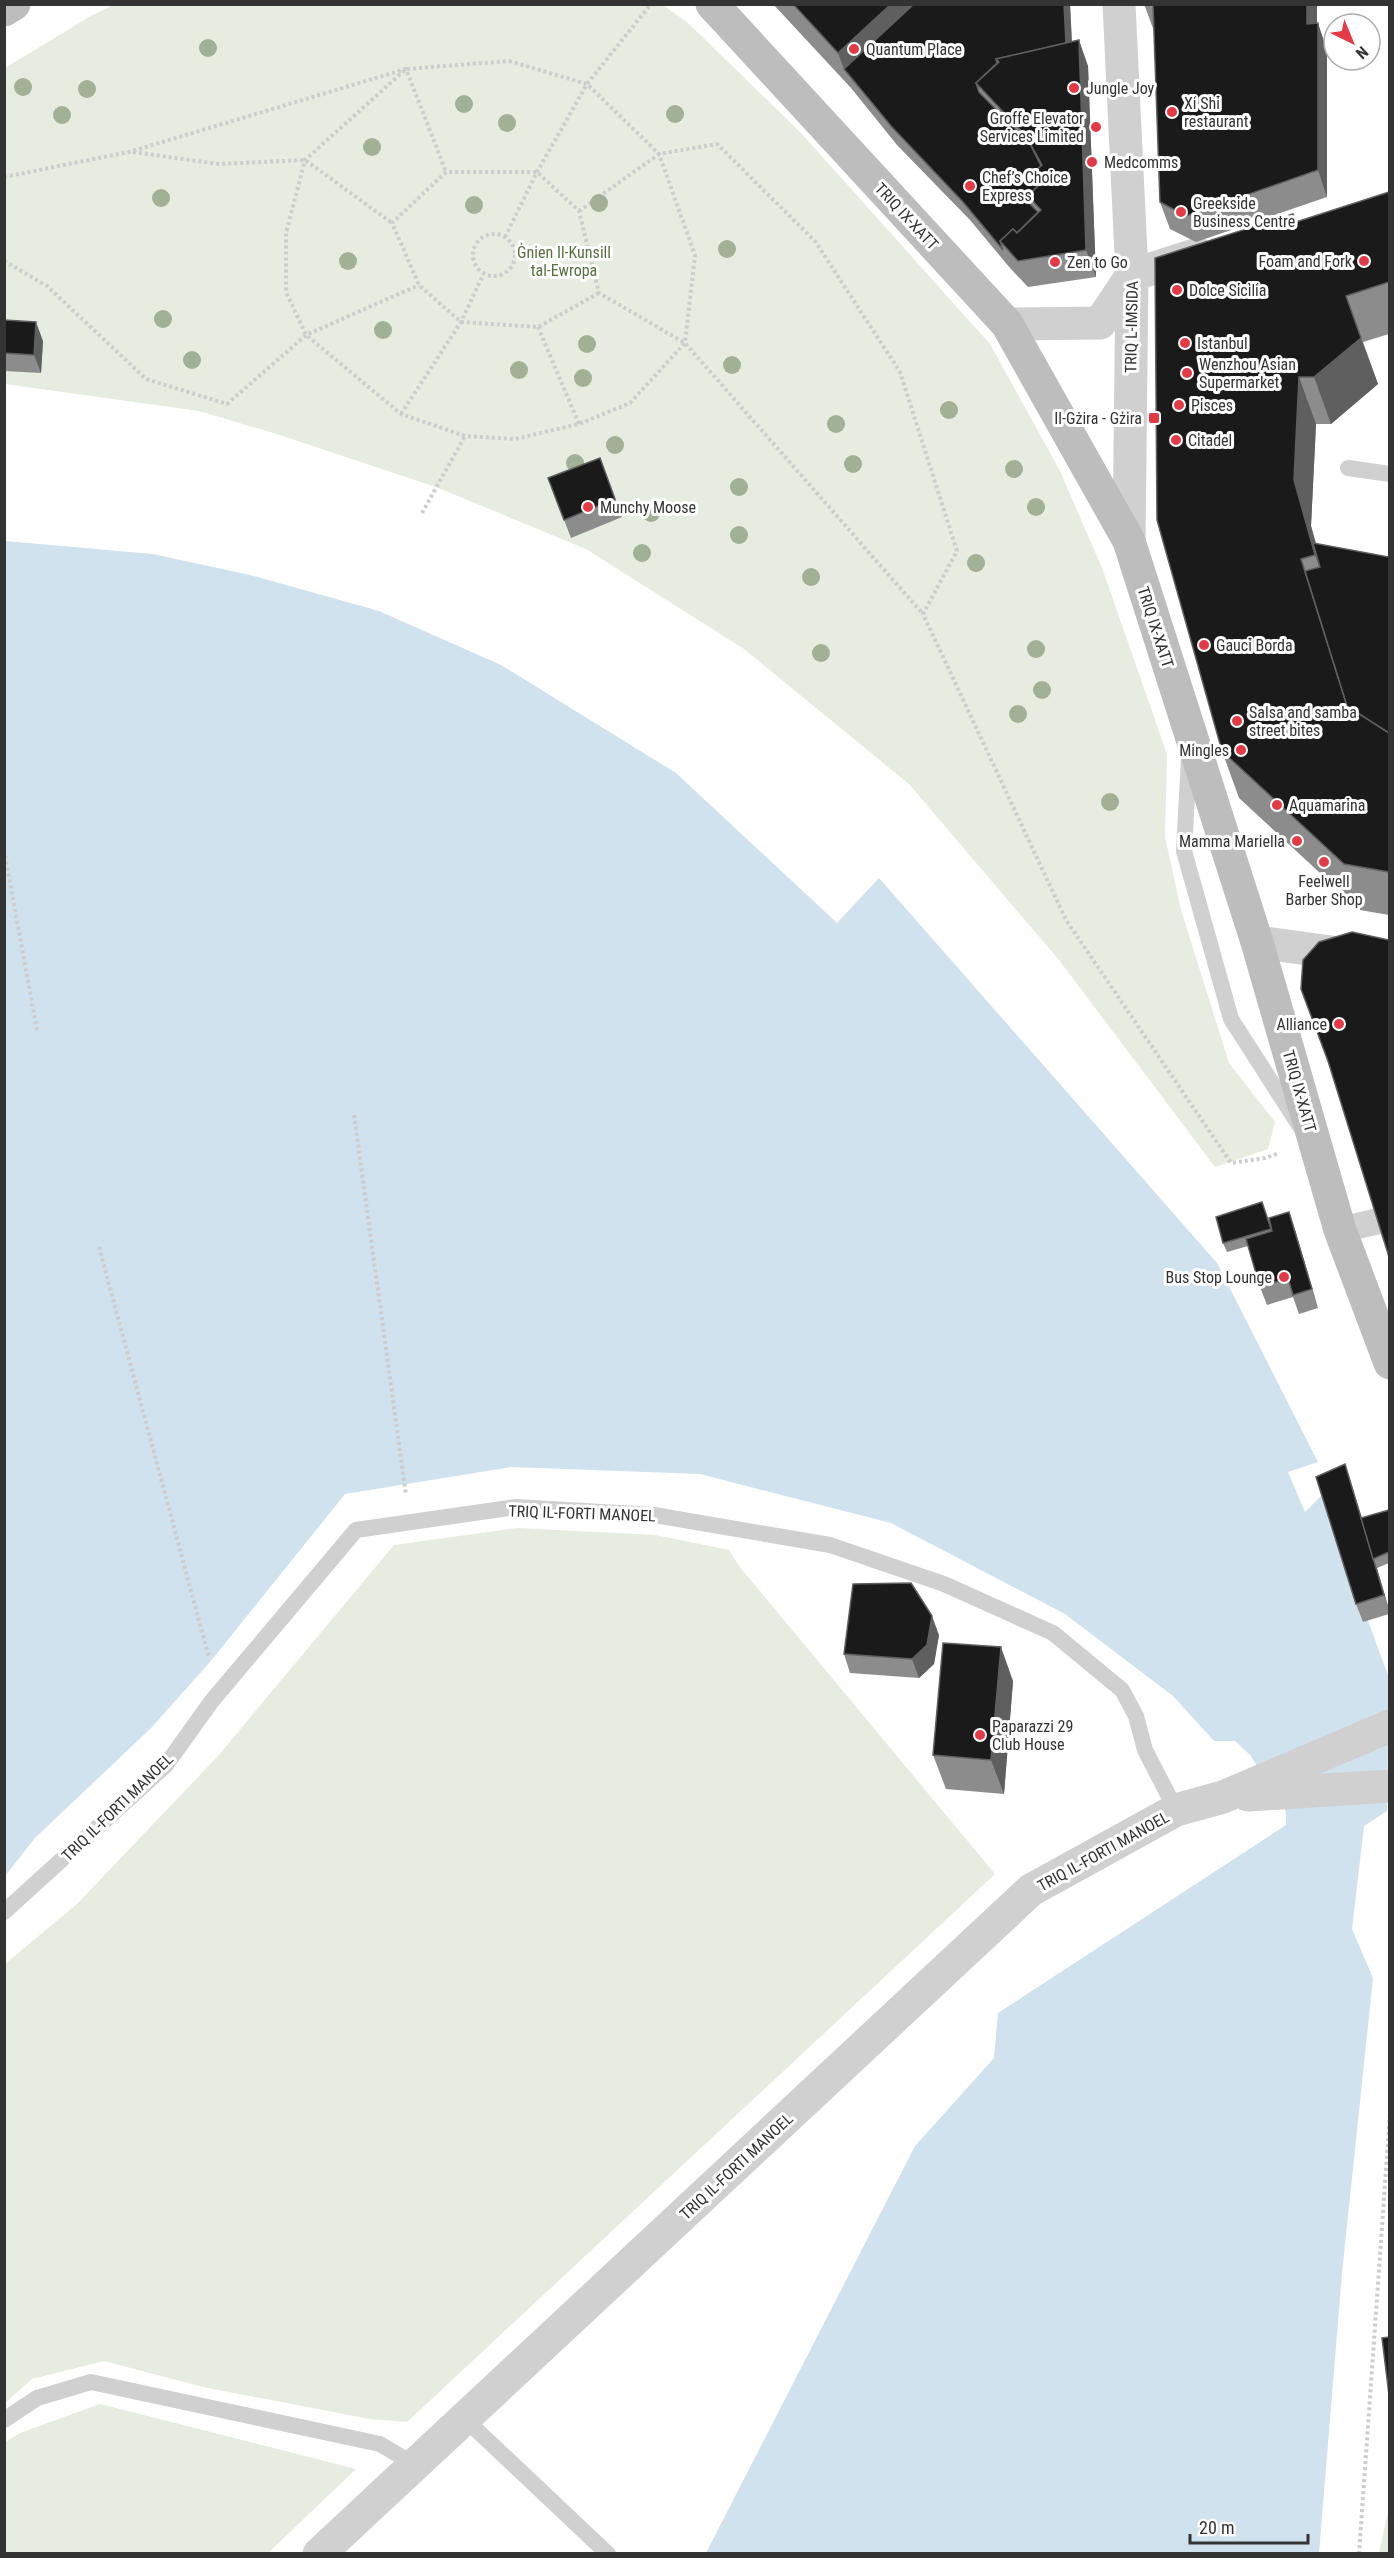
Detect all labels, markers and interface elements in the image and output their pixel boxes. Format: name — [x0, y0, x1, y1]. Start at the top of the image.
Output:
north arrow — [1322, 12, 1382, 72]
place label: Quantum Place — [866, 40, 962, 59]
marker: Quantum Place — [847, 42, 861, 56]
text: N — [1352, 42, 1372, 63]
place label: Jungle Joy — [1086, 79, 1155, 98]
marker: Jungle Joy — [1067, 81, 1081, 95]
place label: Xi Shi restaurant — [1184, 94, 1249, 131]
marker: Xi Shi restaurant — [1165, 105, 1179, 119]
place label: Groffe Elevator Services Limited — [980, 109, 1084, 146]
marker: Groffe Elevator Services Limited — [1089, 120, 1103, 134]
place label: Medcomms — [1104, 153, 1178, 172]
marker: Medcomms — [1085, 155, 1099, 169]
place label: Chef’s Choice Express — [982, 168, 1068, 205]
street label: TRIQ IX-XATT — [871, 179, 942, 254]
marker: Chef’s Choice Express — [963, 179, 977, 193]
place label: Greekside Business Centre — [1193, 194, 1295, 231]
marker: Greekside Business Centre — [1174, 205, 1188, 219]
park label: Ġnien Il-Kunsill tal-Ewropa — [517, 243, 611, 280]
place label: Foam and Fork — [1258, 252, 1353, 271]
place label: Zen to Go — [1067, 253, 1128, 272]
marker: Foam and Fork — [1357, 254, 1371, 268]
marker: Zen to Go — [1048, 255, 1062, 269]
street label: TRIQ L-IMSIDA — [1121, 281, 1142, 373]
place label: Dolce Sicilia — [1189, 281, 1266, 300]
marker: Dolce Sicilia — [1170, 283, 1184, 297]
place label: Istanbul — [1197, 334, 1248, 353]
marker: Istanbul — [1178, 336, 1192, 350]
place label: Wenzhou Asian Supermarket — [1199, 355, 1296, 392]
marker: Wenzhou Asian Supermarket — [1180, 366, 1194, 380]
place label: Pisces — [1191, 396, 1233, 415]
marker: Pisces — [1172, 398, 1186, 412]
place label: Il-Gżira - Gżira — [1054, 409, 1142, 428]
marker: Il-Gżira - Gżira — [1147, 411, 1161, 425]
place label: Citadel — [1188, 431, 1232, 450]
marker: Citadel — [1169, 433, 1183, 447]
place label: Munchy Moose — [600, 498, 696, 517]
marker: Munchy Moose — [581, 500, 595, 514]
street label: TRIQ IX-XATT — [1133, 584, 1178, 670]
place label: Gauci Borda — [1216, 636, 1293, 655]
marker: Gauci Borda — [1197, 638, 1211, 652]
place label: Salsa and samba street bites — [1249, 703, 1357, 740]
marker: Salsa and samba street bites — [1230, 714, 1244, 728]
place label: Mingles — [1179, 741, 1229, 760]
marker: Mingles — [1234, 743, 1248, 757]
place label: Aquamarina — [1289, 796, 1365, 815]
marker: Aquamarina — [1270, 798, 1284, 812]
place label: Mamma Mariella — [1179, 832, 1285, 851]
marker: Mamma Mariella — [1290, 834, 1304, 848]
marker: Feelwell Barber Shop — [1317, 855, 1331, 869]
place label: Feelwell Barber Shop — [1285, 872, 1363, 909]
place label: Alliance — [1276, 1015, 1327, 1034]
marker: Alliance — [1332, 1017, 1346, 1031]
street label: TRIQ IX-XATT — [1279, 1048, 1320, 1134]
place label: Bus Stop Lounge — [1166, 1268, 1272, 1287]
marker: Bus Stop Lounge — [1277, 1270, 1291, 1284]
street label: TRIQ IL-FORTI MANOEL — [508, 1501, 656, 1526]
place label: Paparazzi 29 Club House — [992, 1717, 1073, 1754]
marker: Paparazzi 29 Club House — [973, 1728, 987, 1742]
street label: TRIQ IL-FORTI MANOEL — [58, 1749, 177, 1865]
street label: TRIQ IL-FORTI MANOEL — [1034, 1807, 1173, 1895]
street label: TRIQ IL-FORTI MANOEL — [676, 2109, 797, 2224]
scale bar — [1190, 2507, 1308, 2545]
text: 20 m — [1199, 2517, 1234, 2538]

